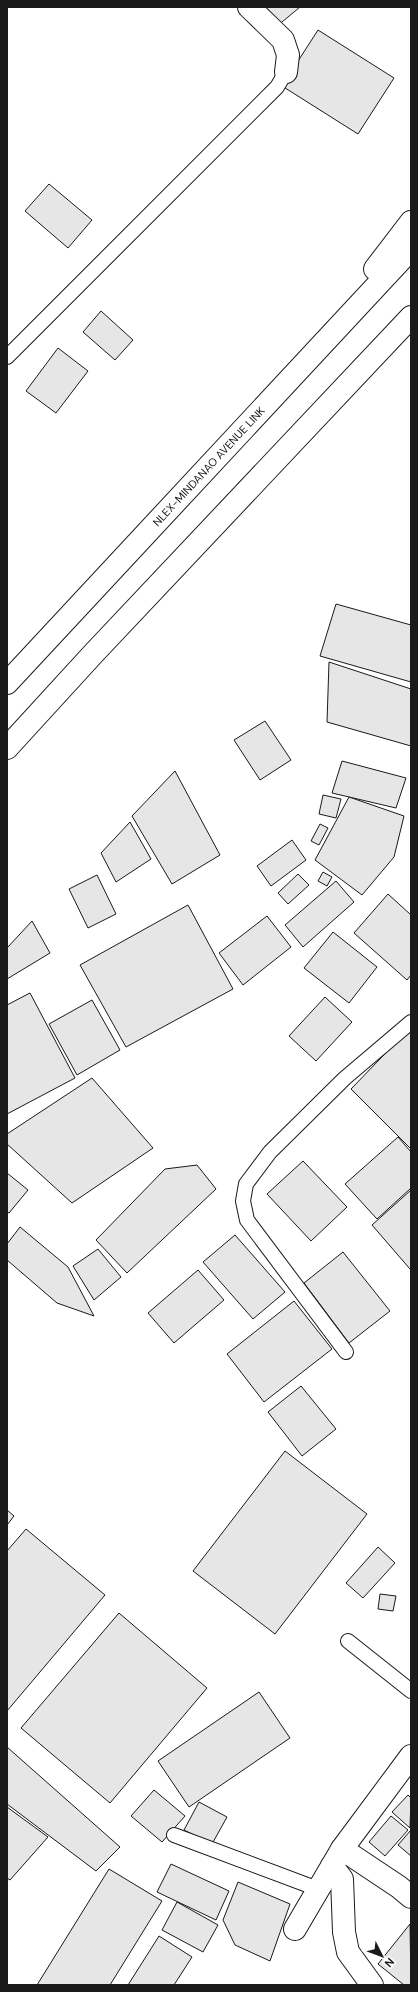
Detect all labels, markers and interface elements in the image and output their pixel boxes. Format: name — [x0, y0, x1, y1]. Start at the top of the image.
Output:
street label: NLEX-MINDANAO AVENUE LINK — [150, 403, 268, 529]
north arrow — [362, 1936, 402, 1976]
text: N — [382, 1955, 397, 1970]

